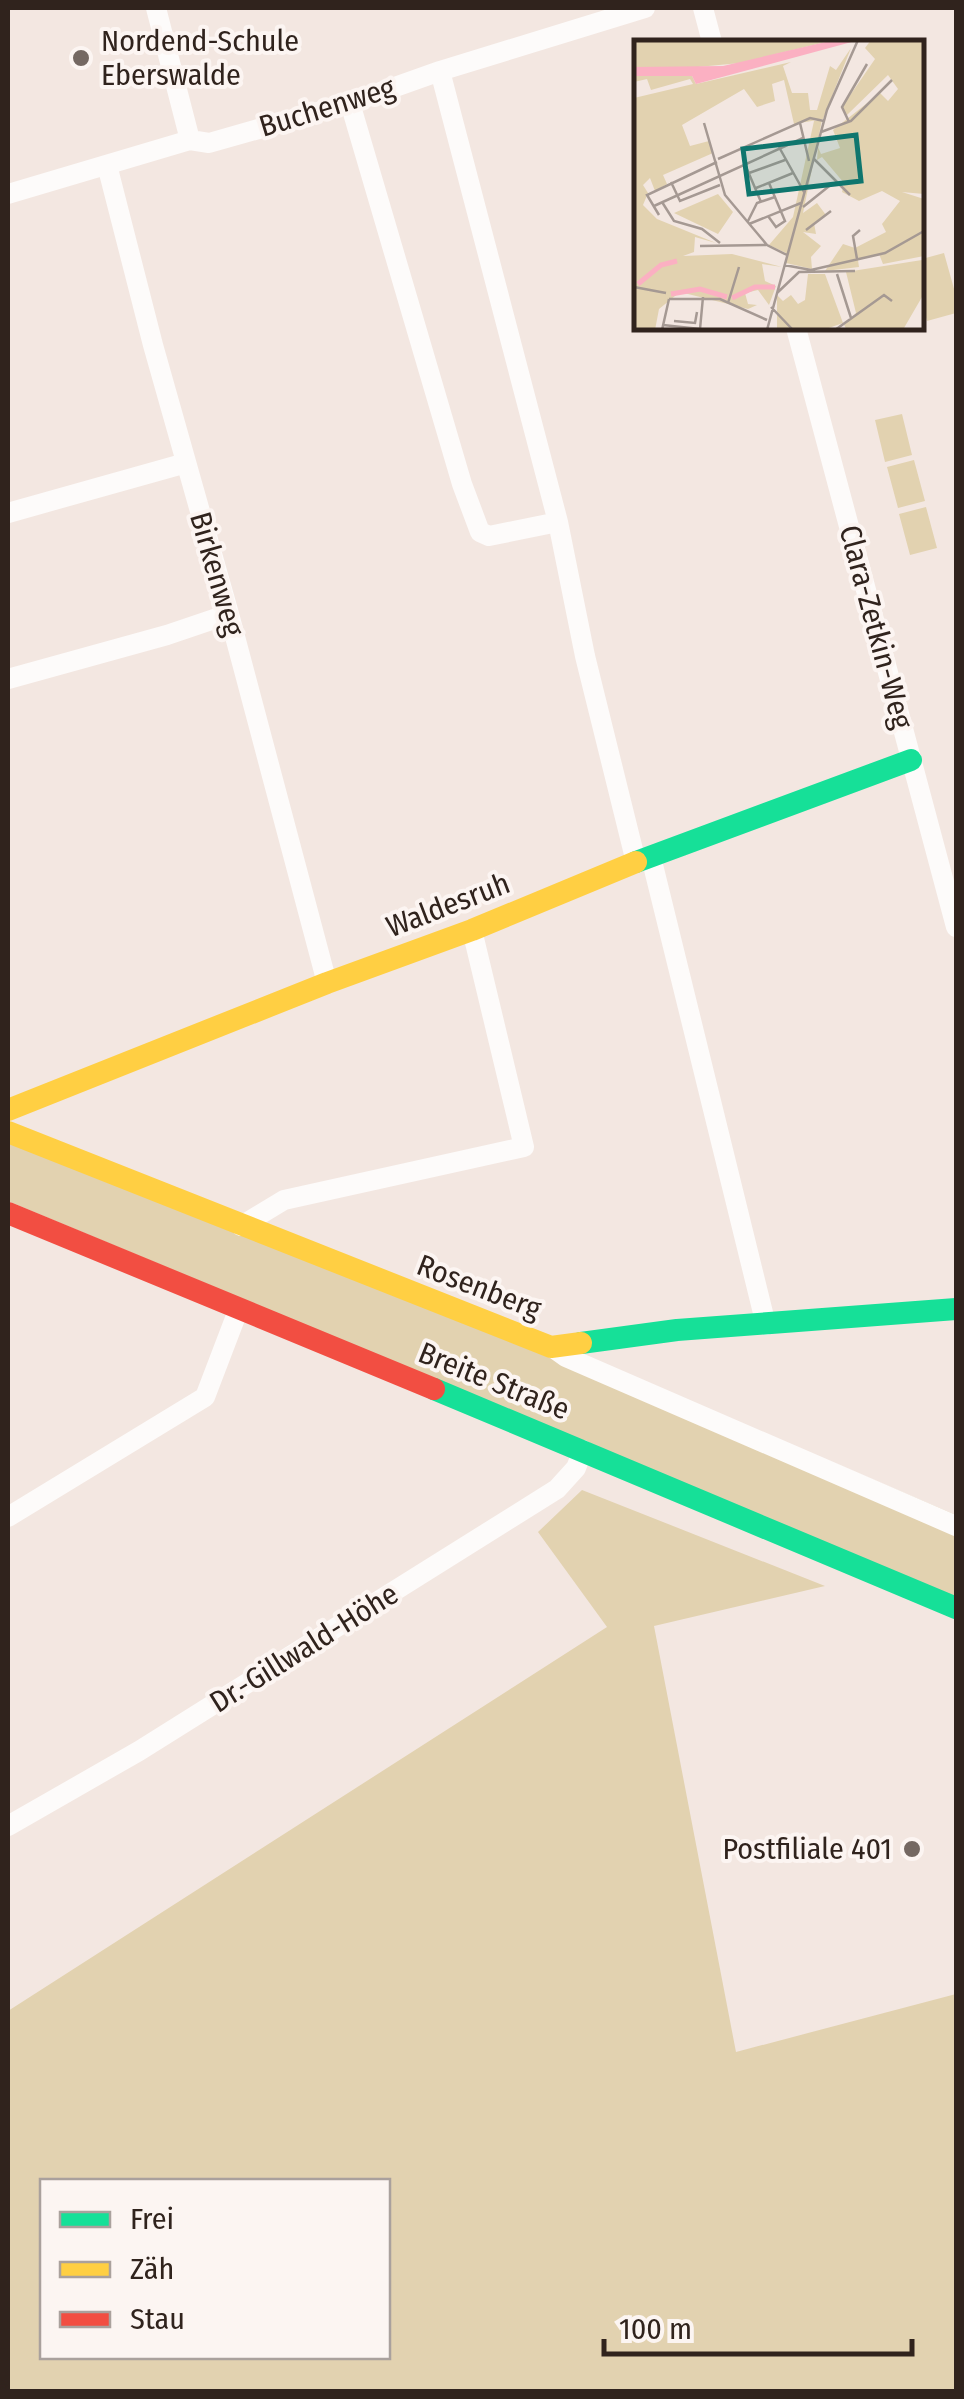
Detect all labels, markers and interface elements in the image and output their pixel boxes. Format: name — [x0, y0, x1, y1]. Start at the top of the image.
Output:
place label: Nordend-Schule Eberswalde — [101, 23, 299, 93]
inset map — [634, 40, 924, 330]
marker: Nordend-Schule Eberswalde — [70, 47, 92, 69]
street label: Buchenweg — [255, 69, 400, 145]
street label: Birkenweg — [182, 508, 252, 641]
street label: Clara-Zetkin-Weg — [832, 521, 921, 734]
street label: Waldesruh — [381, 865, 515, 945]
street label: Rosenberg — [412, 1247, 547, 1327]
street label: Breite Straße — [413, 1334, 575, 1428]
street label: Dr.-Gillwald-Höhe — [203, 1576, 405, 1720]
place label: Postfiliale 401 — [723, 1831, 892, 1867]
marker: Postfiliale 401 — [901, 1838, 923, 1860]
legend — [40, 2179, 390, 2359]
text: Frei — [130, 2201, 174, 2237]
text: Zäh — [130, 2251, 174, 2287]
scale bar — [604, 2294, 912, 2356]
text: Stau — [130, 2301, 185, 2337]
text: 100 m — [619, 2311, 692, 2347]

